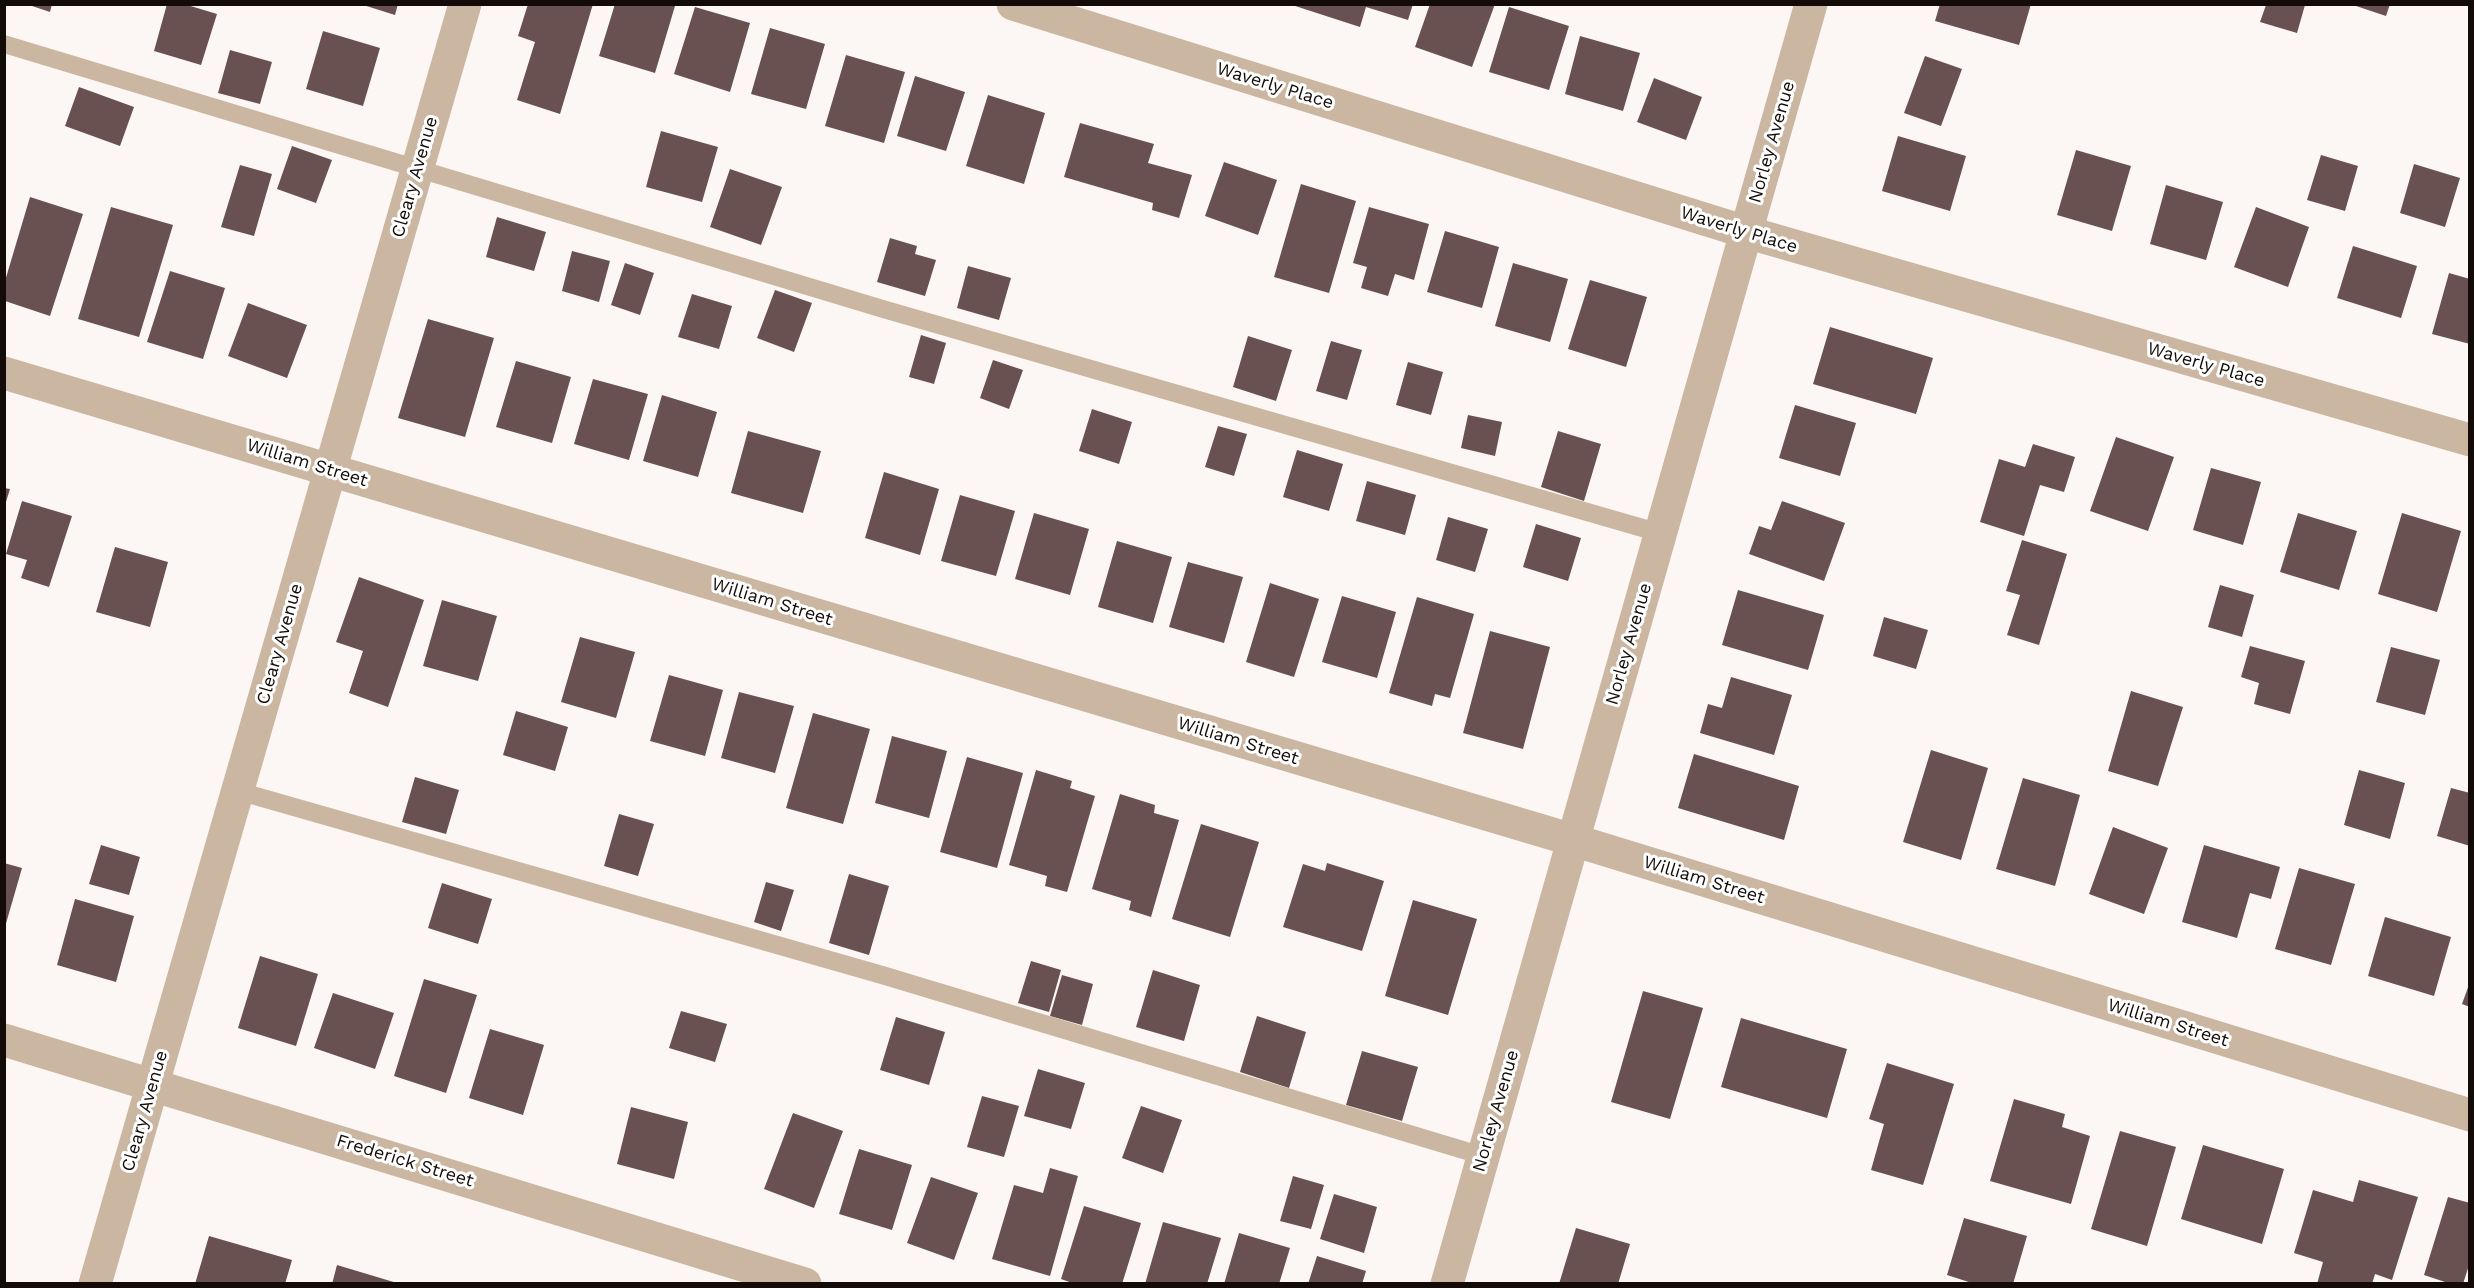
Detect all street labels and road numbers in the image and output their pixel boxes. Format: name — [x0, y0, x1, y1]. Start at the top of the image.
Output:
street label: Waverly Place — [1214, 58, 1336, 114]
street label: Norley Avenue — [1744, 79, 1800, 205]
street label: Cleary Avenue — [387, 114, 443, 240]
street label: Waverly Place — [1678, 202, 1800, 258]
street label: Waverly Place — [2145, 338, 2267, 392]
street label: William Street — [244, 434, 370, 492]
street label: William Street — [709, 573, 835, 631]
street label: Cleary Avenue — [252, 581, 308, 707]
street label: Norley Avenue — [1601, 581, 1657, 707]
street label: William Street — [1175, 712, 1301, 770]
street label: William Street — [1641, 851, 1767, 909]
street label: William Street — [2105, 994, 2231, 1052]
street label: Cleary Avenue — [117, 1048, 173, 1174]
street label: Norley Avenue — [1468, 1048, 1524, 1174]
street label: Frederick Street — [334, 1130, 476, 1192]

